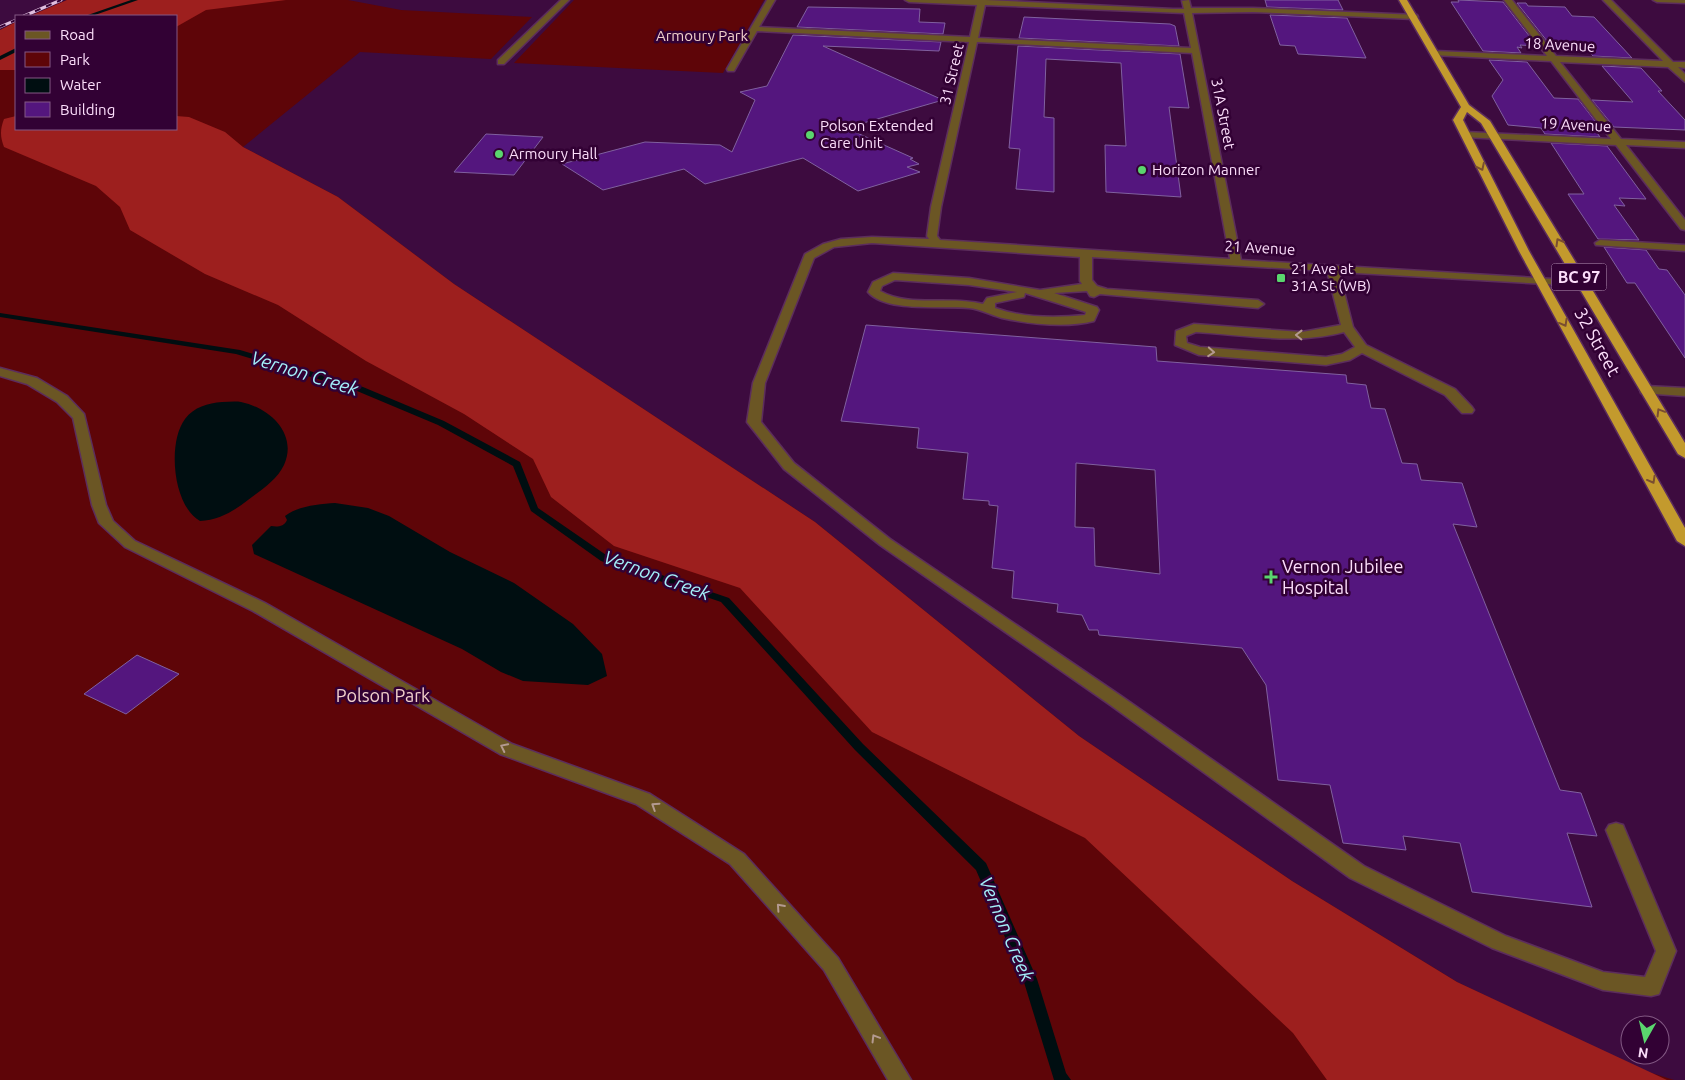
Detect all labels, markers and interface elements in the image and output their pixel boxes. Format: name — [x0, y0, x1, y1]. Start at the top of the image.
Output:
legend — [15, 15, 178, 130]
text: Road — [60, 26, 95, 43]
park label: Armoury Park — [656, 27, 749, 44]
street label: 18 Avenue — [1524, 34, 1596, 55]
street label: 31 Street — [936, 42, 967, 106]
text: Park — [60, 51, 90, 68]
text: Water — [60, 76, 101, 93]
street label: 31A Street — [1208, 77, 1239, 151]
text: Building — [60, 101, 115, 118]
street label: 19 Avenue — [1540, 114, 1612, 135]
place label: Polson Extended Care Unit — [820, 117, 933, 151]
marker: Polson Extended Care Unit — [804, 129, 816, 141]
place label: Armoury Hall — [509, 145, 597, 162]
marker: Armoury Hall — [493, 148, 505, 160]
place label: Horizon Manner — [1152, 161, 1260, 178]
one-way arrow — [1475, 161, 1485, 170]
marker: Horizon Manner — [1136, 164, 1148, 176]
street label: 21 Avenue — [1224, 237, 1296, 258]
one-way arrow — [1556, 239, 1566, 248]
place label: 21 Ave at 31A St (WB) — [1291, 260, 1371, 294]
road number: BC 97 — [1552, 264, 1606, 290]
marker: 21 Ave at 31A St (WB) — [1275, 272, 1287, 284]
street label: 32 Street — [1571, 304, 1625, 379]
one-way arrow — [1558, 318, 1568, 327]
one-way arrow — [1295, 330, 1303, 341]
water label: Vernon Creek — [248, 346, 362, 400]
one-way arrow — [1207, 347, 1215, 358]
one-way arrow — [1656, 409, 1666, 418]
one-way arrow — [1645, 475, 1655, 484]
water label: Vernon Creek — [601, 546, 714, 605]
place label: Vernon Jubilee Hospital — [1282, 556, 1403, 597]
marker: Vernon Jubilee Hospital — [1264, 570, 1278, 584]
park label: Polson Park — [336, 685, 430, 705]
one-way arrow — [500, 743, 509, 753]
one-way arrow — [651, 803, 660, 812]
water label: Vernon Creek — [975, 873, 1039, 985]
one-way arrow — [777, 903, 786, 912]
north arrow — [1620, 1015, 1670, 1065]
one-way arrow — [872, 1034, 882, 1043]
text: N — [1637, 1044, 1649, 1062]

